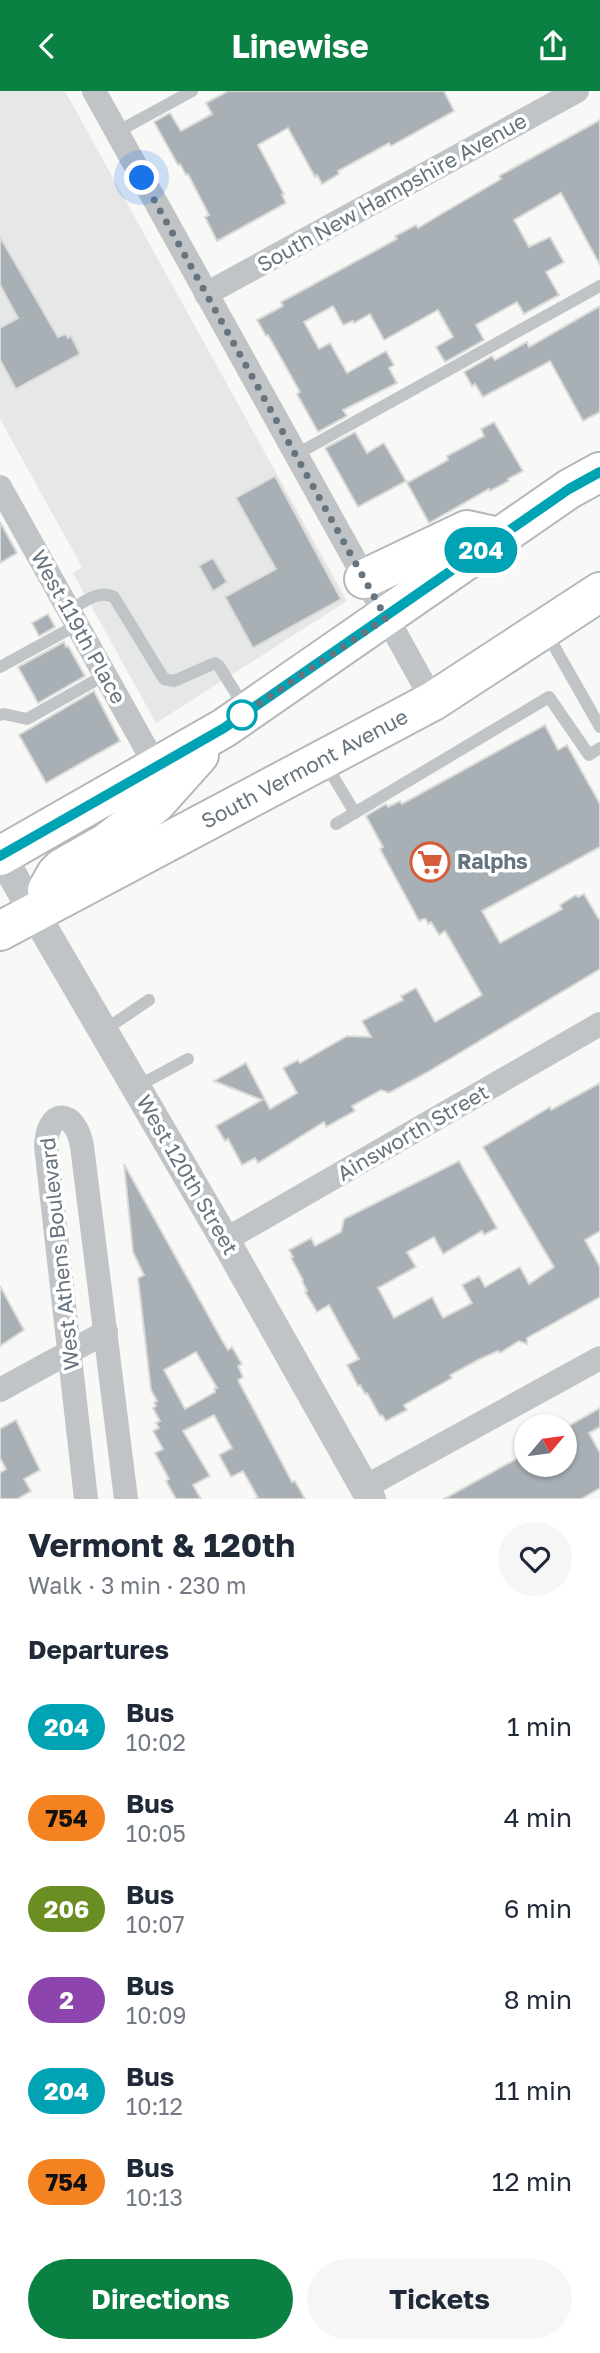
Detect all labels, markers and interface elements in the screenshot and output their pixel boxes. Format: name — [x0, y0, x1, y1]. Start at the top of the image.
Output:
icon: back — [28, 27, 66, 65]
text: Linewise — [231, 27, 369, 65]
icon: share — [534, 27, 572, 65]
street label: South New Hampshire Avenue — [252, 107, 531, 277]
your location — [124, 160, 159, 195]
line badge: 204 — [441, 527, 521, 573]
text: 204 — [458, 535, 504, 564]
street label: West 119th Place — [26, 545, 132, 708]
unlabelled marker — [227, 700, 257, 730]
street label: South Vermont Avenue — [196, 703, 412, 834]
supermarket icon: Ralphs — [409, 841, 451, 883]
place label: Ralphs — [457, 848, 528, 874]
street label: Ainsworth Street — [332, 1078, 493, 1186]
street label: West 120th Street — [132, 1090, 244, 1259]
street label: West Athens Boulevard — [34, 1136, 84, 1372]
north arrow — [514, 1414, 578, 1477]
map controls — [514, 1414, 577, 1477]
button: heart — [498, 1522, 572, 1596]
text: Vermont & 120th — [28, 1525, 295, 1564]
text: Walk · 3 min · 230 m — [28, 1571, 246, 1599]
text: Departures — [28, 1634, 169, 1665]
text: Bus — [126, 1697, 174, 1728]
text: 1 min — [507, 1711, 572, 1742]
text: 204 — [44, 1712, 89, 1741]
text: 10:02 — [126, 1728, 186, 1756]
text: Bus — [126, 1788, 174, 1819]
text: 4 min — [504, 1802, 572, 1833]
text: 754 — [45, 1803, 88, 1832]
text: 10:05 — [126, 1819, 186, 1847]
text: Bus — [126, 1879, 174, 1910]
text: 6 min — [504, 1893, 572, 1924]
text: 206 — [44, 1894, 89, 1923]
text: 10:07 — [126, 1910, 185, 1938]
text: Bus — [126, 1970, 174, 2001]
text: 8 min — [504, 1984, 572, 2015]
text: 2 — [59, 1985, 74, 2014]
text: 10:09 — [126, 2001, 187, 2029]
text: Bus — [126, 2061, 174, 2092]
text: 11 min — [494, 2075, 572, 2106]
text: 204 — [44, 2076, 89, 2105]
text: 10:12 — [126, 2092, 183, 2120]
text: Bus — [126, 2152, 174, 2183]
text: 12 min — [492, 2166, 572, 2197]
text: 754 — [45, 2167, 88, 2196]
text: 10:13 — [126, 2183, 183, 2211]
button: Directions — [28, 2259, 293, 2339]
button: Tickets — [307, 2259, 572, 2339]

